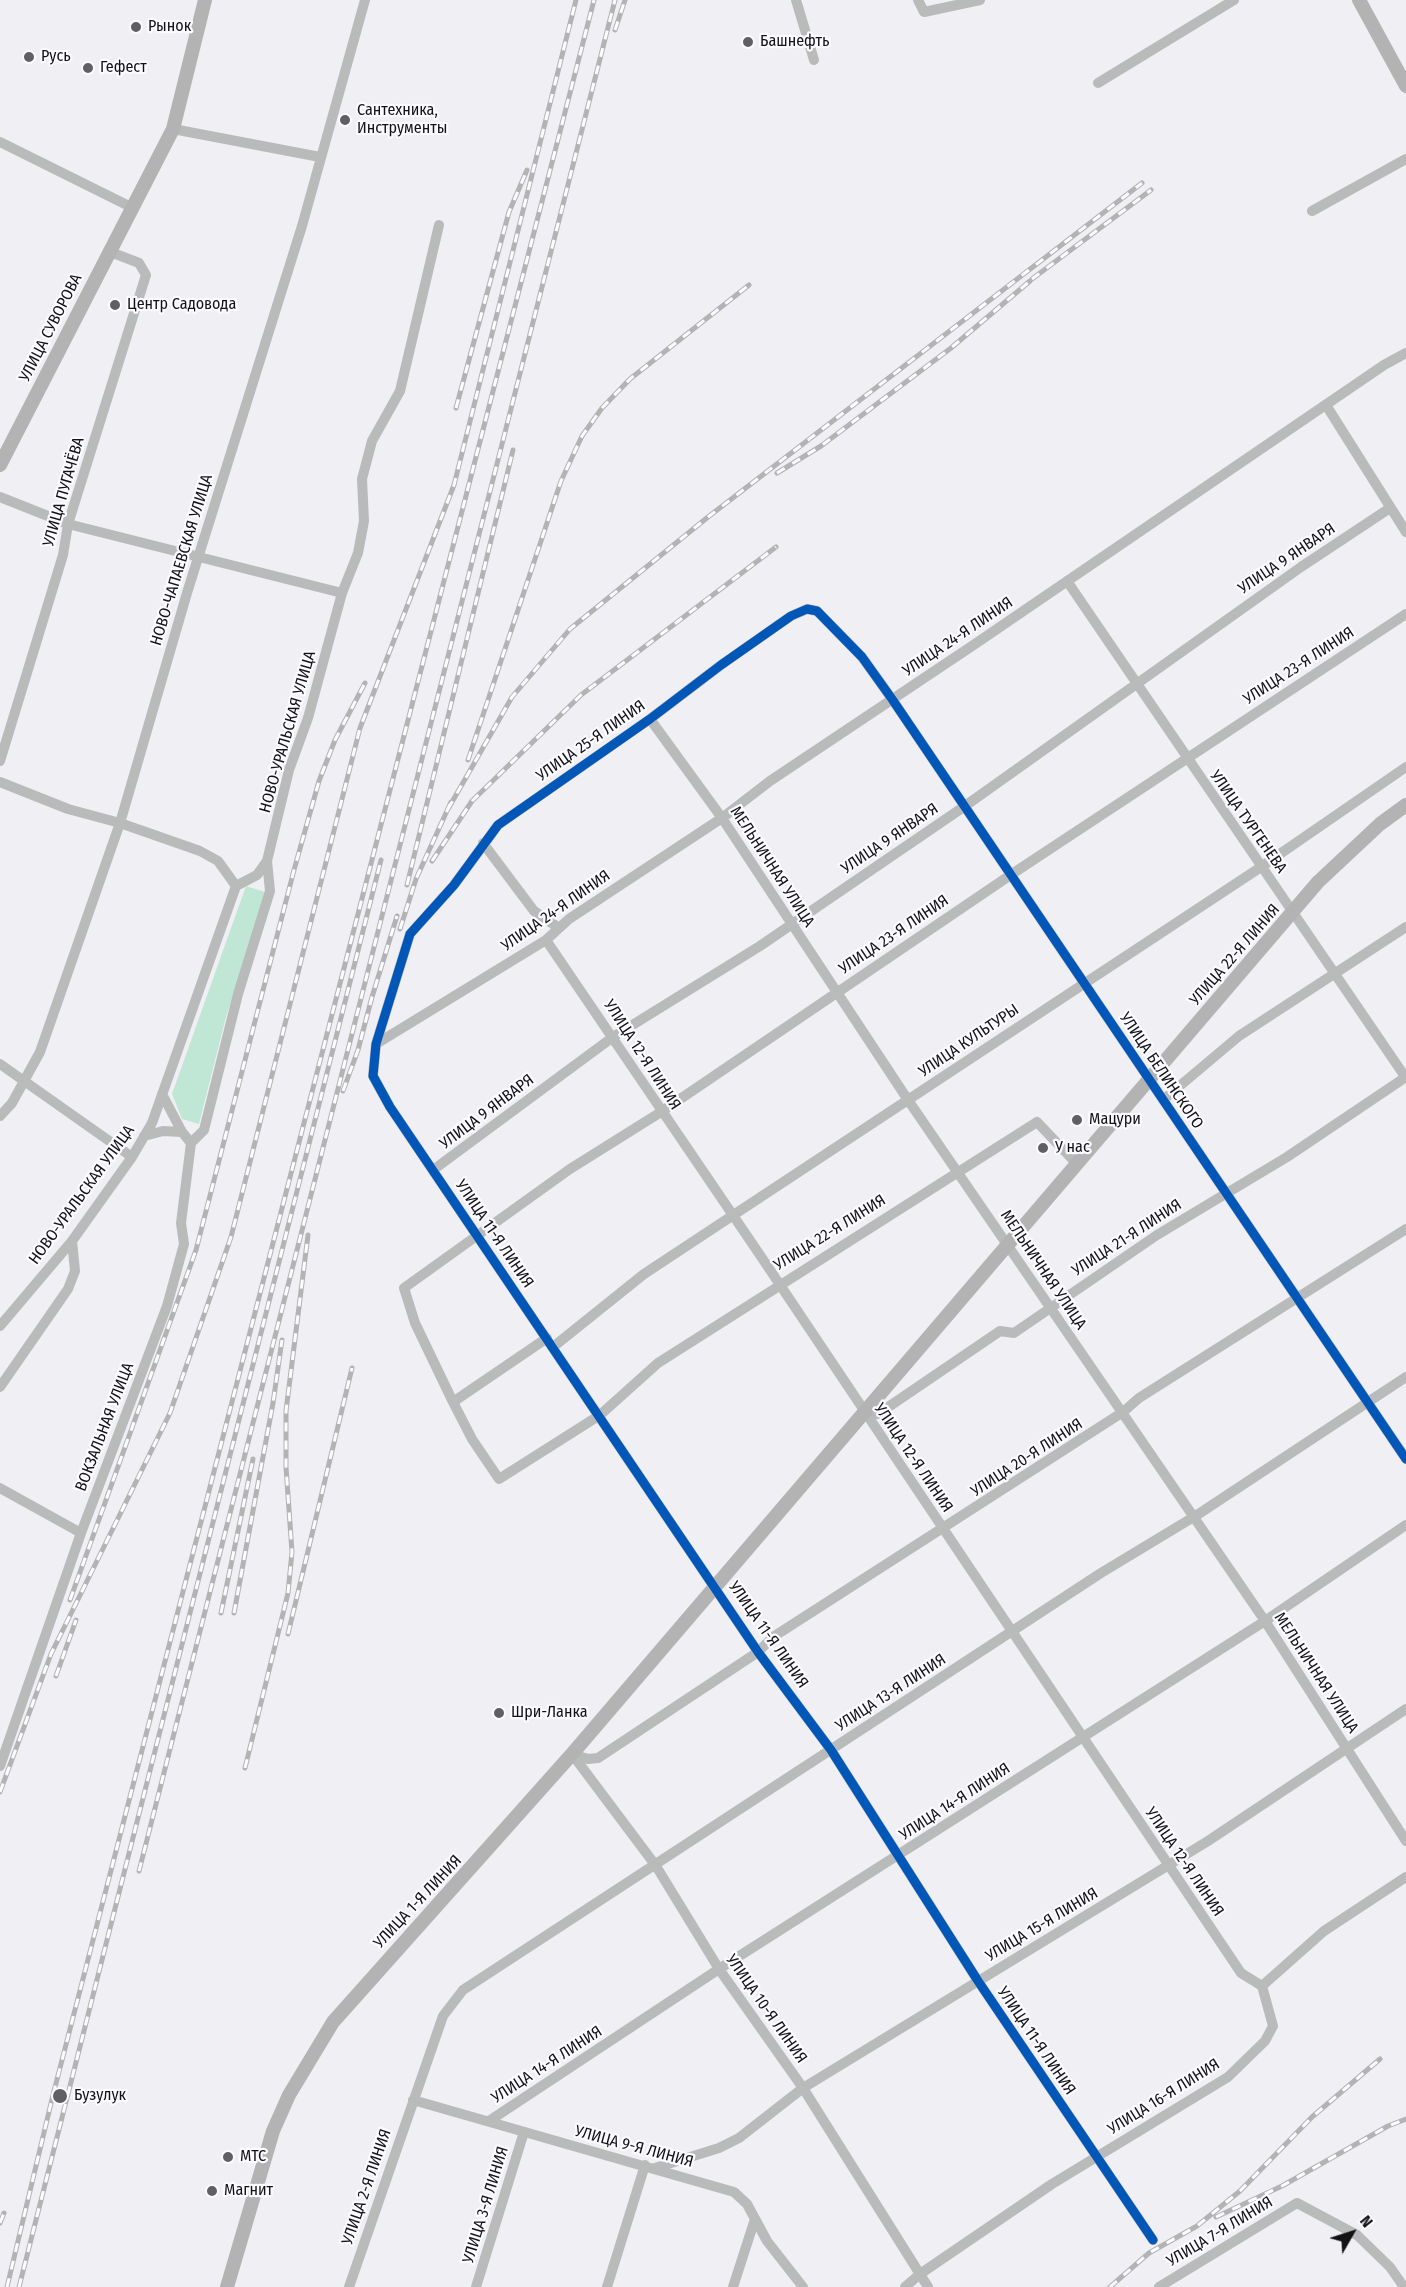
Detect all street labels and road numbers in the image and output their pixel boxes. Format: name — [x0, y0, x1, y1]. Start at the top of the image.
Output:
street label: УЛИЦА СУВОРОВА — [16, 271, 86, 385]
street label: УЛИЦА ПУГАЧЁВА — [39, 435, 89, 549]
street label: НОВО-ЧАПАЕВСКАЯ УЛИЦА — [147, 472, 217, 648]
street label: УЛИЦА 9 ЯНВАРЯ — [1235, 520, 1339, 598]
street label: УЛИЦА 24-Я ЛИНИЯ — [899, 593, 1017, 681]
street label: УЛИЦА 23-Я ЛИНИЯ — [1240, 623, 1358, 709]
street label: НОВО-УРАЛЬСКАЯ УЛИЦА — [256, 649, 320, 815]
street label: УЛИЦА 25-Я ЛИНИЯ — [533, 696, 649, 786]
street label: УЛИЦА ТУРГЕНЕВА — [1205, 767, 1291, 877]
street label: УЛИЦА 9 ЯНВАРЯ — [838, 800, 942, 878]
street label: МЕЛЬНИЧНАЯ УЛИЦА — [726, 803, 818, 931]
street label: УЛИЦА 24-Я ЛИНИЯ — [498, 866, 614, 956]
street label: УЛИЦА 23-Я ЛИНИЯ — [836, 891, 952, 979]
street label: УЛИЦА 22-Я ЛИНИЯ — [1186, 900, 1284, 1010]
street label: УЛИЦА 12-Я ЛИНИЯ — [599, 996, 685, 1114]
street label: УЛИЦА КУЛЬТУРЫ — [915, 1000, 1023, 1082]
street label: УЛИЦА БЕЛИНСКОГО — [1115, 1009, 1207, 1133]
street label: УЛИЦА 9 ЯНВАРЯ — [436, 1070, 538, 1154]
street label: НОВО-УРАЛЬСКАЯ УЛИЦА — [25, 1122, 139, 1268]
street label: УЛИЦА 11-Я ЛИНИЯ — [451, 1176, 537, 1292]
street label: УЛИЦА 22-Я ЛИНИЯ — [771, 1191, 889, 1275]
street label: УЛИЦА 21-Я ЛИНИЯ — [1069, 1195, 1185, 1281]
street label: МЕЛЬНИЧНАЯ УЛИЦА — [996, 1207, 1090, 1333]
street label: ВОКЗАЛЬНАЯ УЛИЦА — [72, 1360, 138, 1494]
street label: УЛИЦА 12-Я ЛИНИЯ — [869, 1400, 957, 1516]
street label: УЛИЦА 20-Я ЛИНИЯ — [968, 1415, 1086, 1501]
street label: УЛИЦА 11-Я ЛИНИЯ — [724, 1578, 812, 1692]
street label: МЕЛЬНИЧНАЯ УЛИЦА — [1270, 1609, 1362, 1737]
street label: УЛИЦА 13-Я ЛИНИЯ — [832, 1650, 950, 1736]
street label: УЛИЦА 14-Я ЛИНИЯ — [896, 1759, 1014, 1845]
street label: УЛИЦА 12-Я ЛИНИЯ — [1140, 1804, 1228, 1920]
street label: УЛИЦА 1-Я ЛИНИЯ — [370, 1852, 466, 1952]
street label: УЛИЦА 15-Я ЛИНИЯ — [982, 1884, 1102, 1966]
street label: УЛИЦА 10-Я ЛИНИЯ — [721, 1951, 811, 2067]
street label: УЛИЦА 11-Я ЛИНИЯ — [993, 1983, 1079, 2099]
street label: УЛИЦА 14-Я ЛИНИЯ — [488, 2022, 606, 2108]
street label: УЛИЦА 16-Я ЛИНИЯ — [1105, 2055, 1223, 2139]
street label: УЛИЦА 9-Я ЛИНИЯ — [573, 2122, 695, 2172]
street label: УЛИЦА 2-Я ЛИНИЯ — [338, 2127, 396, 2247]
street label: УЛИЦА 3-Я ЛИНИЯ — [459, 2144, 513, 2266]
street label: УЛИЦА 7-Я ЛИНИЯ — [1163, 2193, 1277, 2271]

